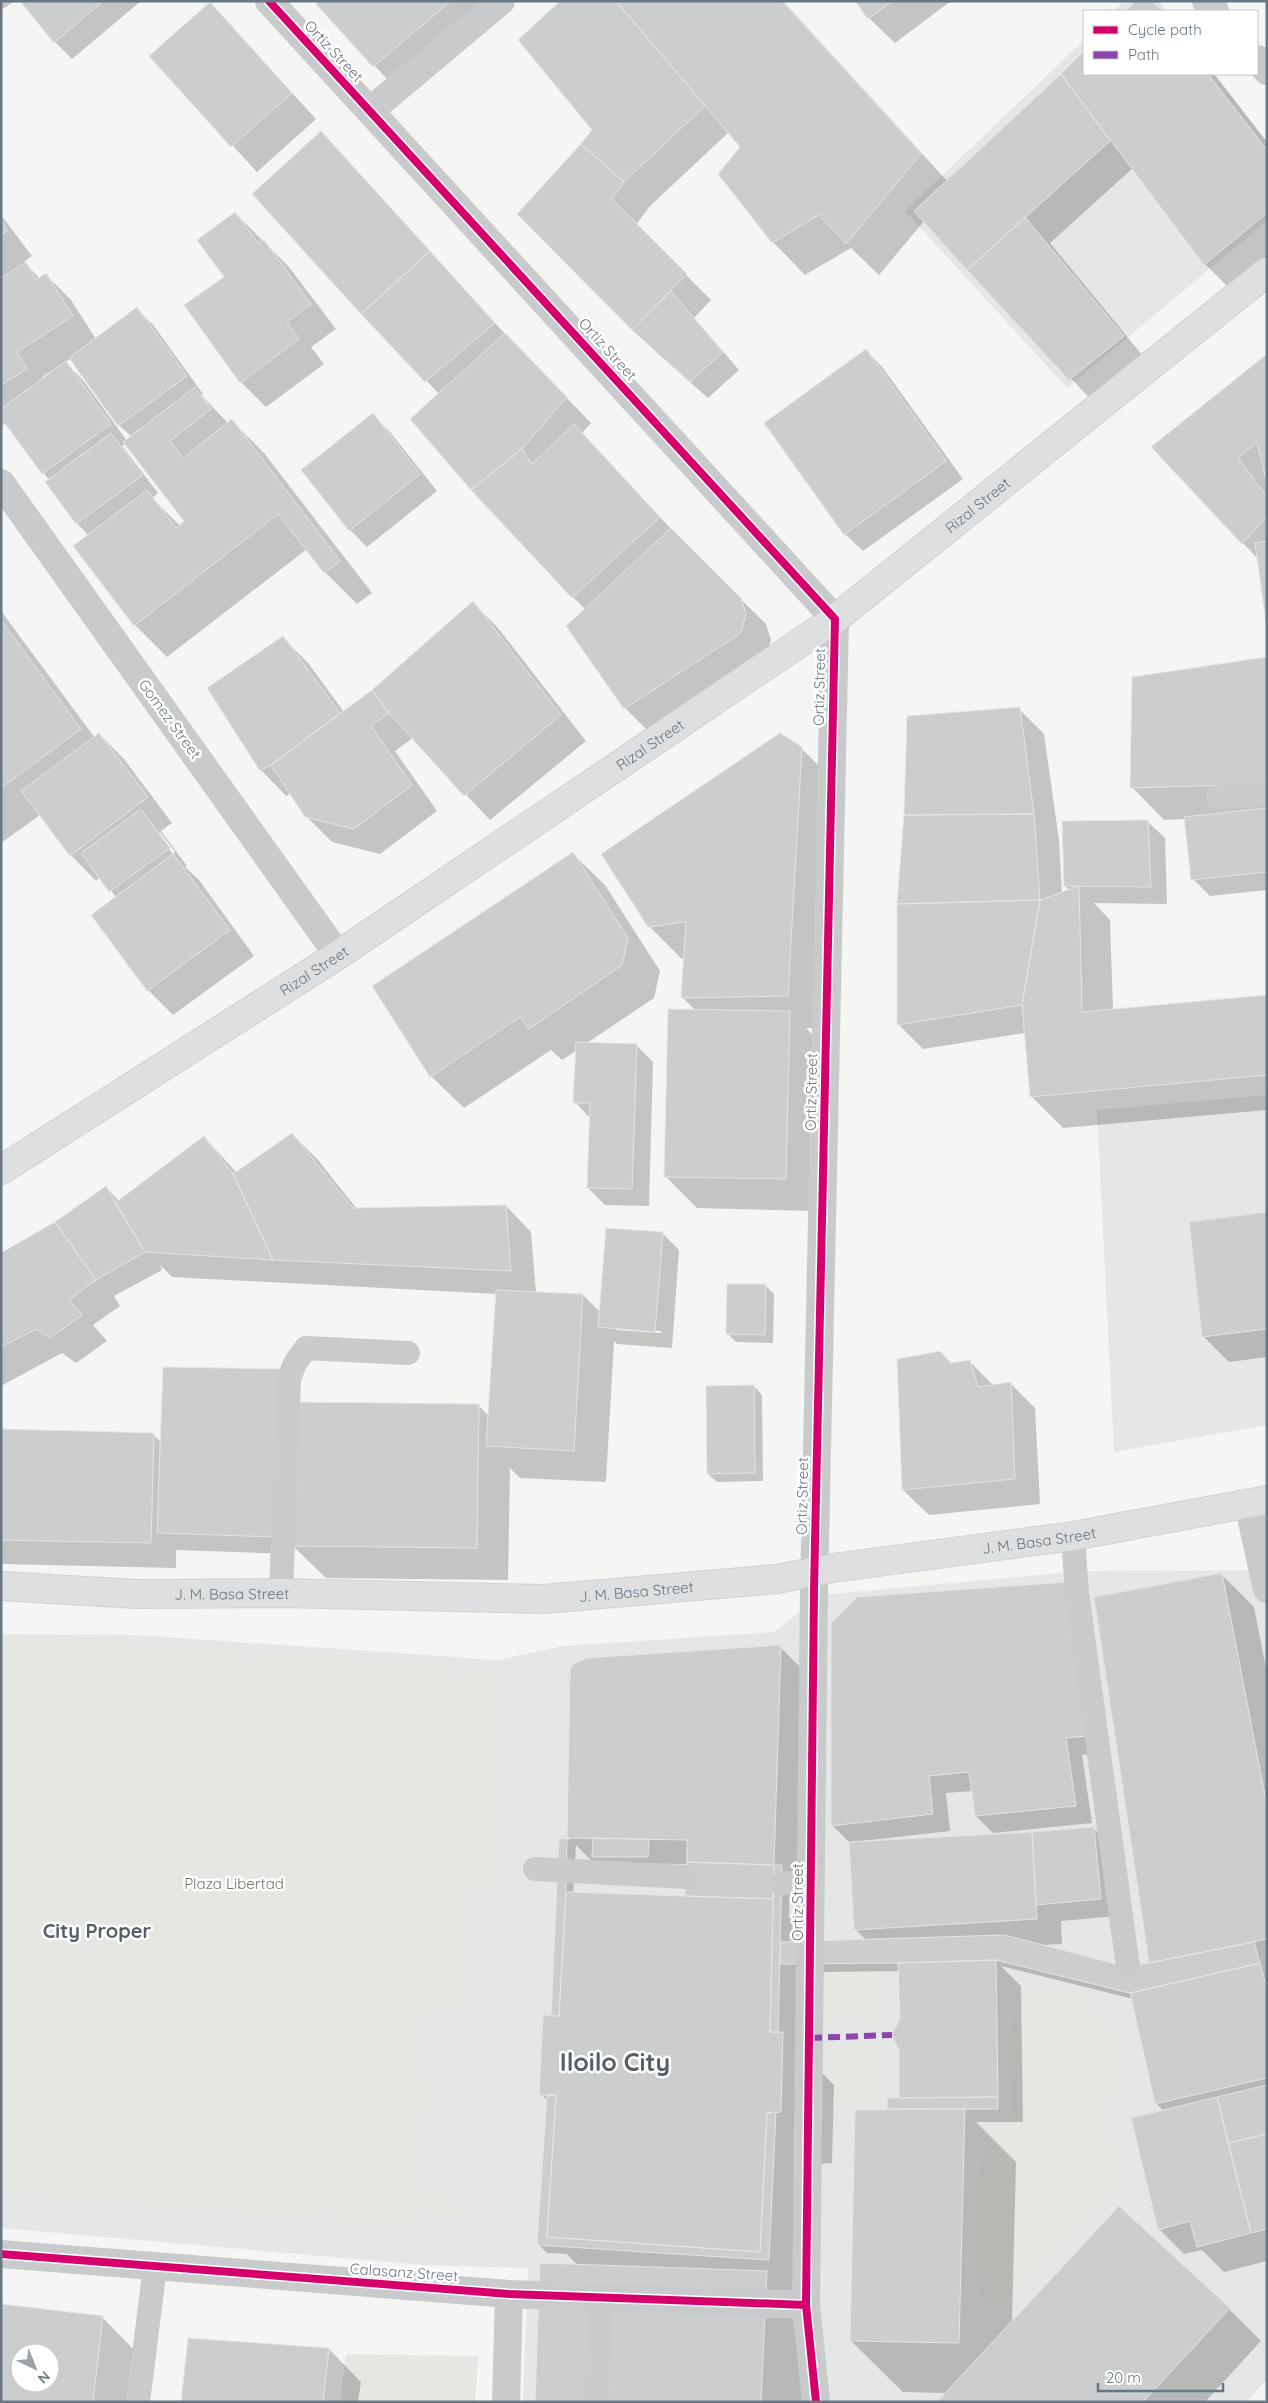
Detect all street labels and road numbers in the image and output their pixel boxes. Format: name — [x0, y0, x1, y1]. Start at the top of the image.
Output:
street label: Ortiz Street — [301, 16, 367, 86]
street label: Ortiz Street — [575, 314, 641, 384]
street label: Rizal Street — [941, 473, 1014, 537]
street label: Ortiz Street — [809, 648, 829, 726]
street label: Gomez Street — [135, 675, 205, 763]
street label: Rizal Street — [612, 715, 687, 774]
street label: Rizal Street — [276, 941, 352, 999]
street label: Ortiz Street — [801, 1053, 821, 1131]
street label: Ortiz Street — [792, 1457, 812, 1535]
street label: J. M. Basa Street — [981, 1522, 1097, 1558]
street label: J. M. Basa Street — [578, 1577, 694, 1605]
street label: J. M. Basa Street — [174, 1583, 289, 1603]
street label: Ortiz Street — [788, 1863, 807, 1941]
street label: Calasanz Street — [349, 2259, 459, 2285]

